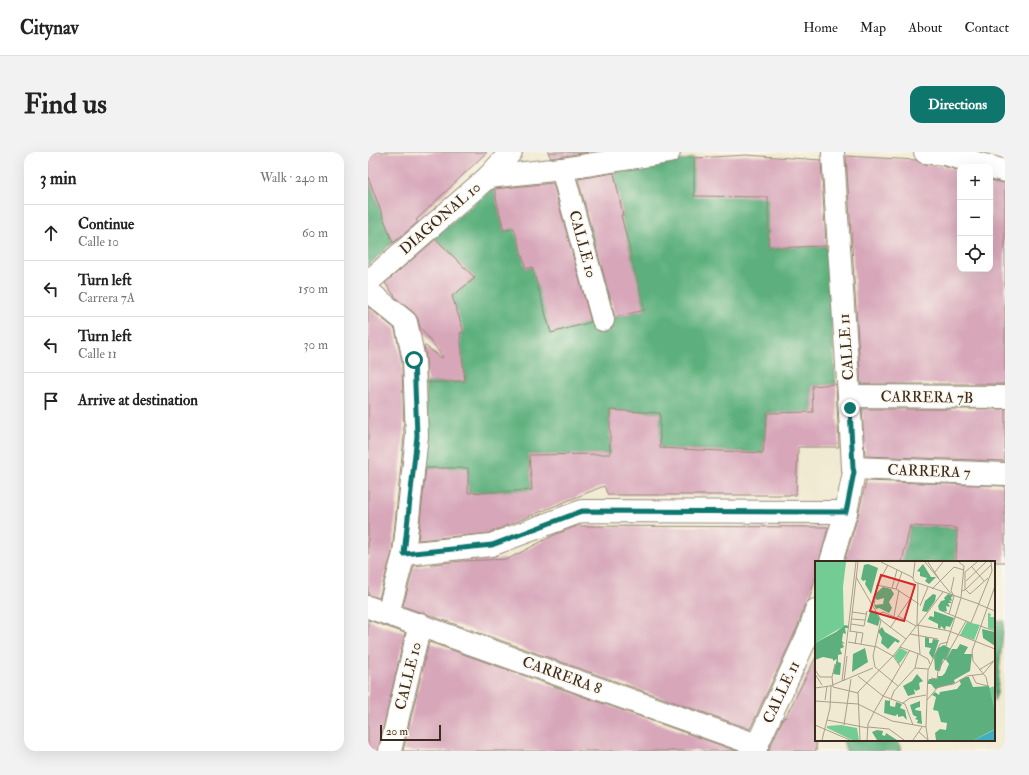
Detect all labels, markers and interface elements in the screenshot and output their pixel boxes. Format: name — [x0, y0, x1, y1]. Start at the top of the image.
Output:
text: Citynav — [20, 16, 79, 40]
text: Home — [803, 19, 838, 36]
text: Map — [860, 19, 886, 36]
text: About — [908, 19, 942, 36]
text: Contact — [964, 19, 1009, 36]
button: Directions — [910, 86, 1005, 123]
text: Find us — [24, 87, 107, 122]
map controls — [957, 164, 993, 272]
button: + — [957, 164, 993, 200]
text: 3 min — [40, 168, 77, 189]
text: Walk · 240 m — [260, 170, 328, 186]
street label: DIAGONAL 10 — [396, 178, 485, 259]
button: − — [957, 200, 993, 236]
street label: CALLE 10 — [564, 208, 601, 280]
text: Continue — [78, 215, 134, 234]
icon: ahead — [40, 222, 62, 244]
text: 60 m — [302, 225, 328, 241]
text: Calle 10 — [78, 234, 119, 250]
button: locate — [957, 236, 993, 272]
text: Turn left — [78, 271, 132, 290]
icon: left — [40, 278, 62, 300]
text: 150 m — [298, 281, 328, 297]
text: Carrera 7A — [78, 290, 135, 306]
street label: CALLE 11 — [835, 313, 858, 381]
text: Turn left — [78, 327, 132, 346]
icon: left — [40, 334, 62, 356]
text: 30 m — [304, 337, 328, 353]
text: Calle 11 — [78, 346, 117, 362]
route start — [405, 351, 423, 369]
street label: CARRERA 7B — [880, 387, 974, 408]
icon: arrive — [40, 390, 62, 412]
text: Arrive at destination — [78, 391, 198, 410]
route end — [841, 399, 859, 417]
street label: CARRERA 7 — [887, 461, 971, 482]
inset map — [815, 561, 995, 741]
street label: CALLE 10 — [391, 640, 426, 712]
street label: CARRERA 8 — [519, 652, 604, 699]
street label: CALLE 11 — [759, 658, 804, 727]
scale bar — [380, 723, 441, 742]
text: 20 m — [386, 725, 408, 738]

